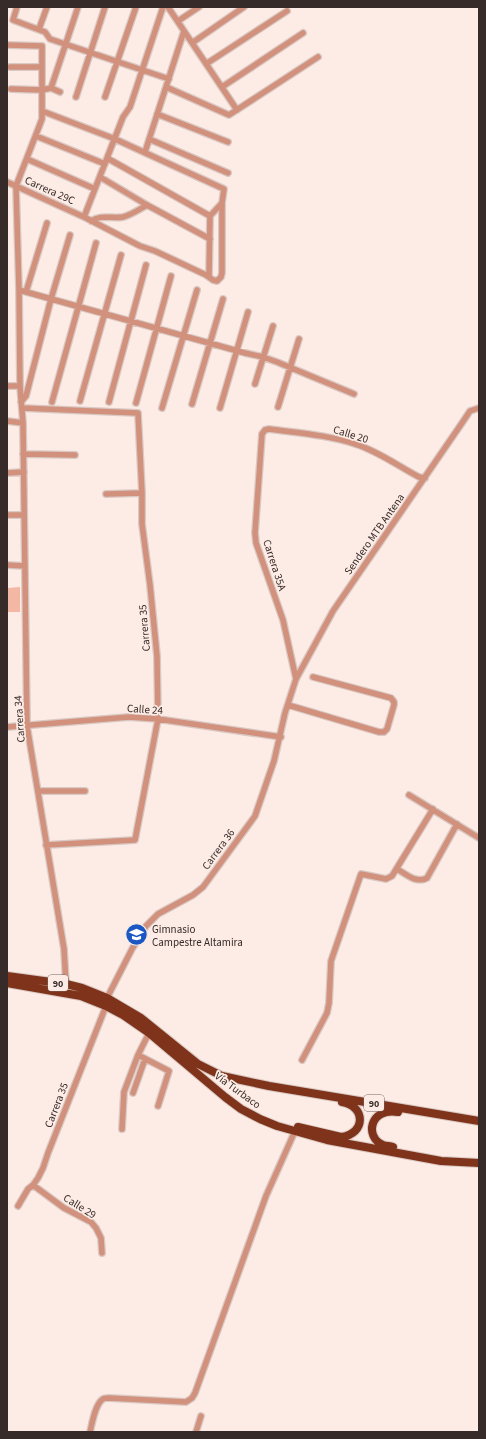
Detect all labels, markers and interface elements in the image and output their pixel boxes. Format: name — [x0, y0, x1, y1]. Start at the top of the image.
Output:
street label: Carrera 29C — [22, 173, 77, 208]
street label: Calle 20 — [331, 422, 370, 447]
street label: Sendero MTB Antena — [341, 491, 408, 578]
street label: Carrera 35A — [259, 538, 290, 593]
street label: Carrera 35 — [135, 604, 154, 652]
street label: Carrera 34 — [10, 694, 29, 743]
street label: Calle 24 — [126, 701, 164, 718]
street label: Carrera 36 — [199, 825, 239, 873]
school or university icon: Gimnasio Campestre Altamira — [124, 922, 150, 948]
place label: Gimnasio Campestre Altamira — [152, 922, 243, 950]
road number: 90 — [48, 975, 68, 991]
street label: Vía Turbaco — [212, 1069, 264, 1112]
street label: Carrera 35 — [41, 1081, 72, 1130]
road number: 90 — [364, 1095, 384, 1111]
street label: Calle 29 — [60, 1191, 99, 1222]

